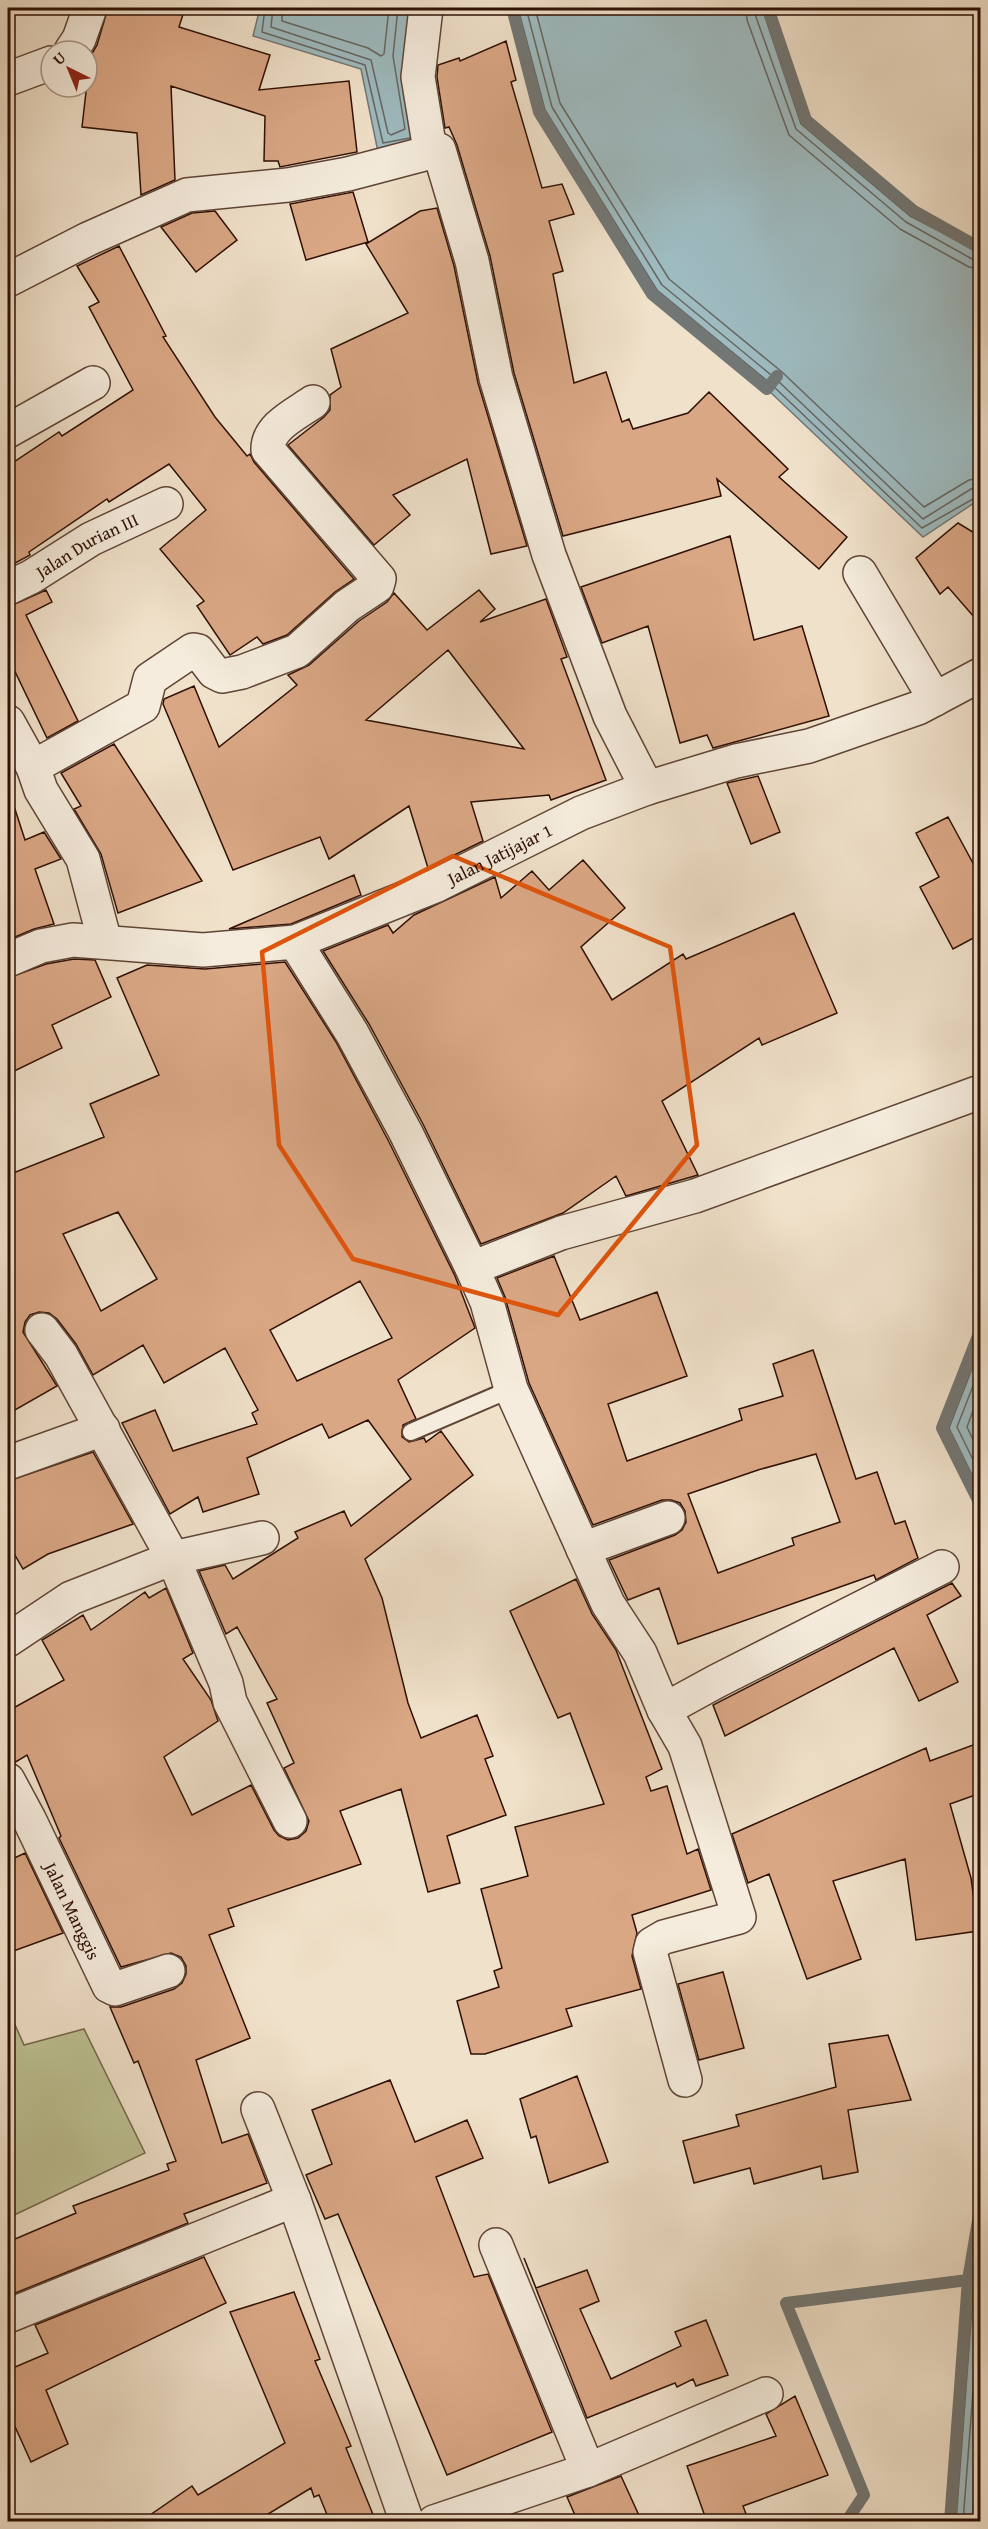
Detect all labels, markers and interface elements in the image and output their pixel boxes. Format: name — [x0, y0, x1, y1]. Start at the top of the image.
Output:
north arrow — [39, 39, 99, 99]
text: U — [47, 45, 71, 70]
street label: Jalan Durian III — [28, 505, 143, 586]
street label: Jalan Jatijajar 1 — [441, 816, 557, 892]
street label: Jalan Manggis — [37, 1856, 108, 1964]

